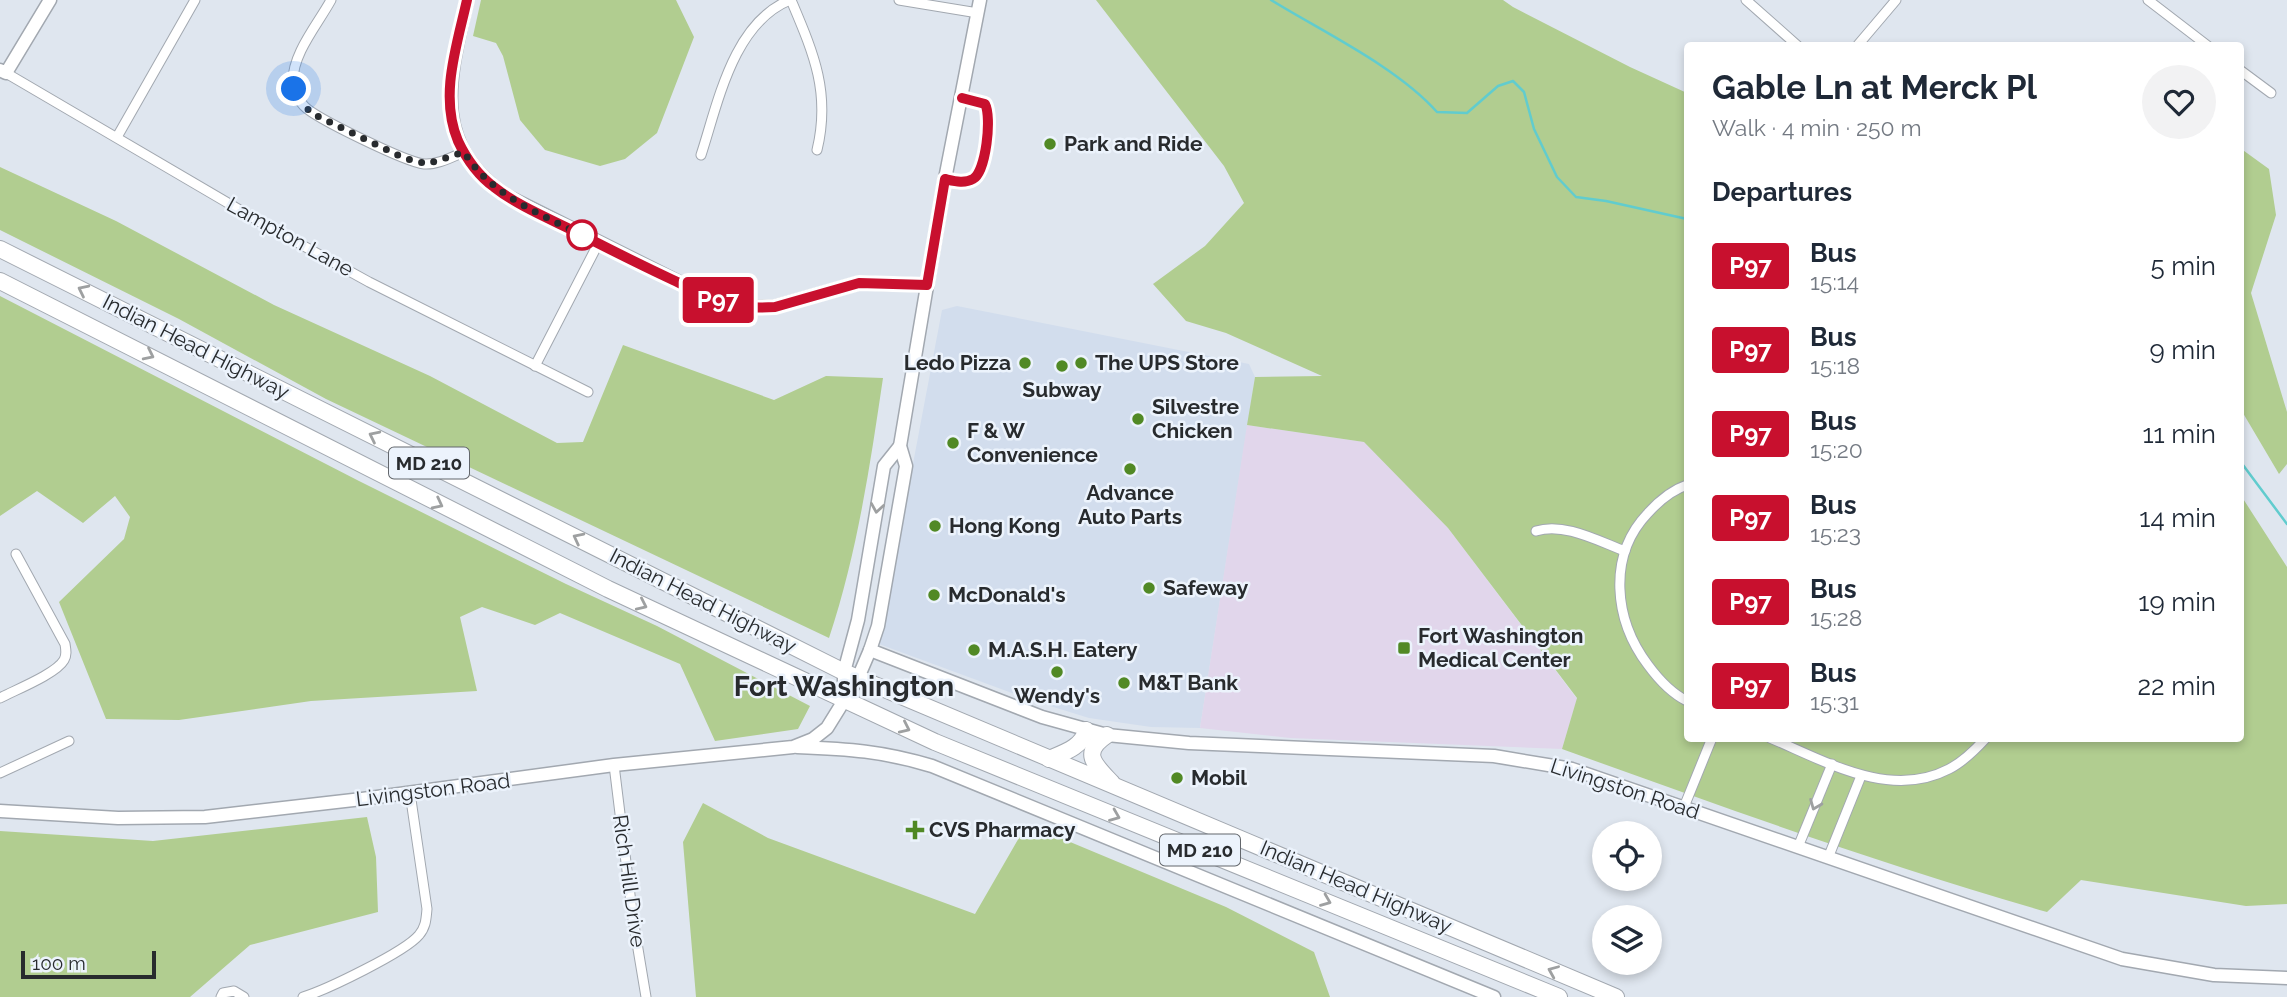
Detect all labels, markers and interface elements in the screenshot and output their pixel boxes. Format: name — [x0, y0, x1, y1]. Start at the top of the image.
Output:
button: heart — [2142, 65, 2216, 139]
text: Gable Ln at Merck Pl — [1712, 68, 2037, 107]
your location — [276, 71, 311, 106]
text: Walk · 4 min · 250 m — [1712, 114, 1922, 141]
place label: Park and Ride — [1064, 131, 1203, 156]
marker: Park and Ride — [1042, 136, 1058, 152]
text: Departures — [1712, 177, 1852, 207]
street label: Lampton Lane — [223, 191, 358, 282]
unlabelled marker — [567, 220, 597, 250]
text: Bus — [1810, 238, 1857, 268]
text: P97 — [1729, 251, 1772, 280]
text: 5 min — [2150, 251, 2216, 281]
text: 15:14 — [1810, 268, 1859, 295]
line badge: P97 — [678, 277, 758, 323]
one-way arrow — [78, 285, 90, 299]
text: P97 — [697, 285, 739, 314]
street label: Indian Head Highway — [99, 289, 294, 404]
text: Bus — [1810, 322, 1857, 352]
text: P97 — [1729, 335, 1772, 364]
text: 9 min — [2149, 335, 2216, 365]
one-way arrow — [142, 346, 154, 360]
place label: Ledo Pizza — [904, 350, 1011, 375]
place label: The UPS Store — [1095, 350, 1239, 375]
text: 15:18 — [1810, 352, 1860, 379]
marker: Ledo Pizza — [1017, 355, 1033, 371]
marker: The UPS Store — [1073, 355, 1089, 371]
marker: Subway — [1054, 358, 1070, 374]
place label: Subway — [1022, 377, 1102, 402]
place label: Silvestre Chicken — [1152, 394, 1239, 443]
text: Bus — [1810, 406, 1857, 436]
marker: Silvestre Chicken — [1130, 411, 1146, 427]
place label: F & W Convenience — [967, 418, 1098, 467]
text: P97 — [1729, 419, 1772, 448]
text: 11 min — [2142, 419, 2216, 449]
one-way arrow — [369, 430, 381, 444]
marker: F & W Convenience — [945, 435, 961, 451]
text: 15:20 — [1810, 436, 1863, 463]
road number: MD 210 — [389, 447, 469, 478]
marker: Advance Auto Parts — [1122, 461, 1138, 477]
place label: Advance Auto Parts — [1078, 480, 1182, 529]
text: Bus — [1810, 490, 1857, 520]
one-way arrow — [431, 496, 443, 509]
one-way arrow — [870, 502, 885, 514]
text: P97 — [1729, 503, 1772, 532]
text: 14 min — [2139, 503, 2216, 533]
place label: Hong Kong — [949, 513, 1060, 538]
marker: Hong Kong — [927, 518, 943, 534]
text: 15:23 — [1810, 520, 1861, 547]
one-way arrow — [573, 532, 585, 546]
street label: Indian Head Highway — [606, 543, 801, 658]
text: Bus — [1810, 574, 1857, 604]
place label: Safeway — [1163, 575, 1249, 600]
marker: Safeway — [1141, 580, 1157, 596]
place label: McDonald's — [948, 582, 1066, 607]
marker: McDonald's — [926, 587, 942, 603]
text: P97 — [1729, 587, 1772, 616]
text: 19 min — [2138, 587, 2216, 617]
one-way arrow — [635, 597, 647, 611]
text: 15:28 — [1810, 604, 1862, 631]
place label: Fort Washington Medical Center — [1418, 623, 1583, 672]
place label: M.A.S.H. Eatery — [988, 637, 1138, 662]
marker: Fort Washington Medical Center — [1396, 640, 1412, 656]
marker: M.A.S.H. Eatery — [966, 642, 982, 658]
text: Bus — [1810, 658, 1857, 688]
marker: Wendy's — [1049, 664, 1065, 680]
district label: Fort Washington — [734, 670, 954, 703]
place label: M&T Bank — [1138, 670, 1238, 695]
text: P97 — [1729, 671, 1772, 700]
text: 22 min — [2138, 671, 2216, 701]
marker: M&T Bank — [1116, 675, 1132, 691]
place label: Wendy's — [1014, 683, 1100, 708]
text: 15:31 — [1810, 688, 1859, 715]
one-way arrow — [898, 720, 910, 734]
street label: Livingston Road — [1547, 753, 1703, 824]
place label: Mobil — [1191, 765, 1247, 790]
street label: Livingston Road — [354, 768, 512, 811]
marker: Mobil — [1169, 770, 1185, 786]
one-way arrow — [1810, 799, 1824, 811]
one-way arrow — [1108, 808, 1120, 822]
street label: Rich Hill Drive — [608, 813, 651, 949]
place label: CVS Pharmacy — [929, 817, 1076, 842]
map controls — [1592, 821, 1662, 975]
button: locate — [1592, 821, 1662, 891]
marker: CVS Pharmacy — [907, 822, 923, 838]
road number: MD 210 — [1160, 834, 1240, 866]
street label: Indian Head Highway — [1256, 835, 1456, 938]
one-way arrow — [1319, 893, 1331, 907]
button: layers — [1592, 905, 1662, 975]
scale bar — [21, 948, 156, 980]
text: 100 m — [32, 952, 86, 974]
one-way arrow — [1548, 966, 1560, 980]

